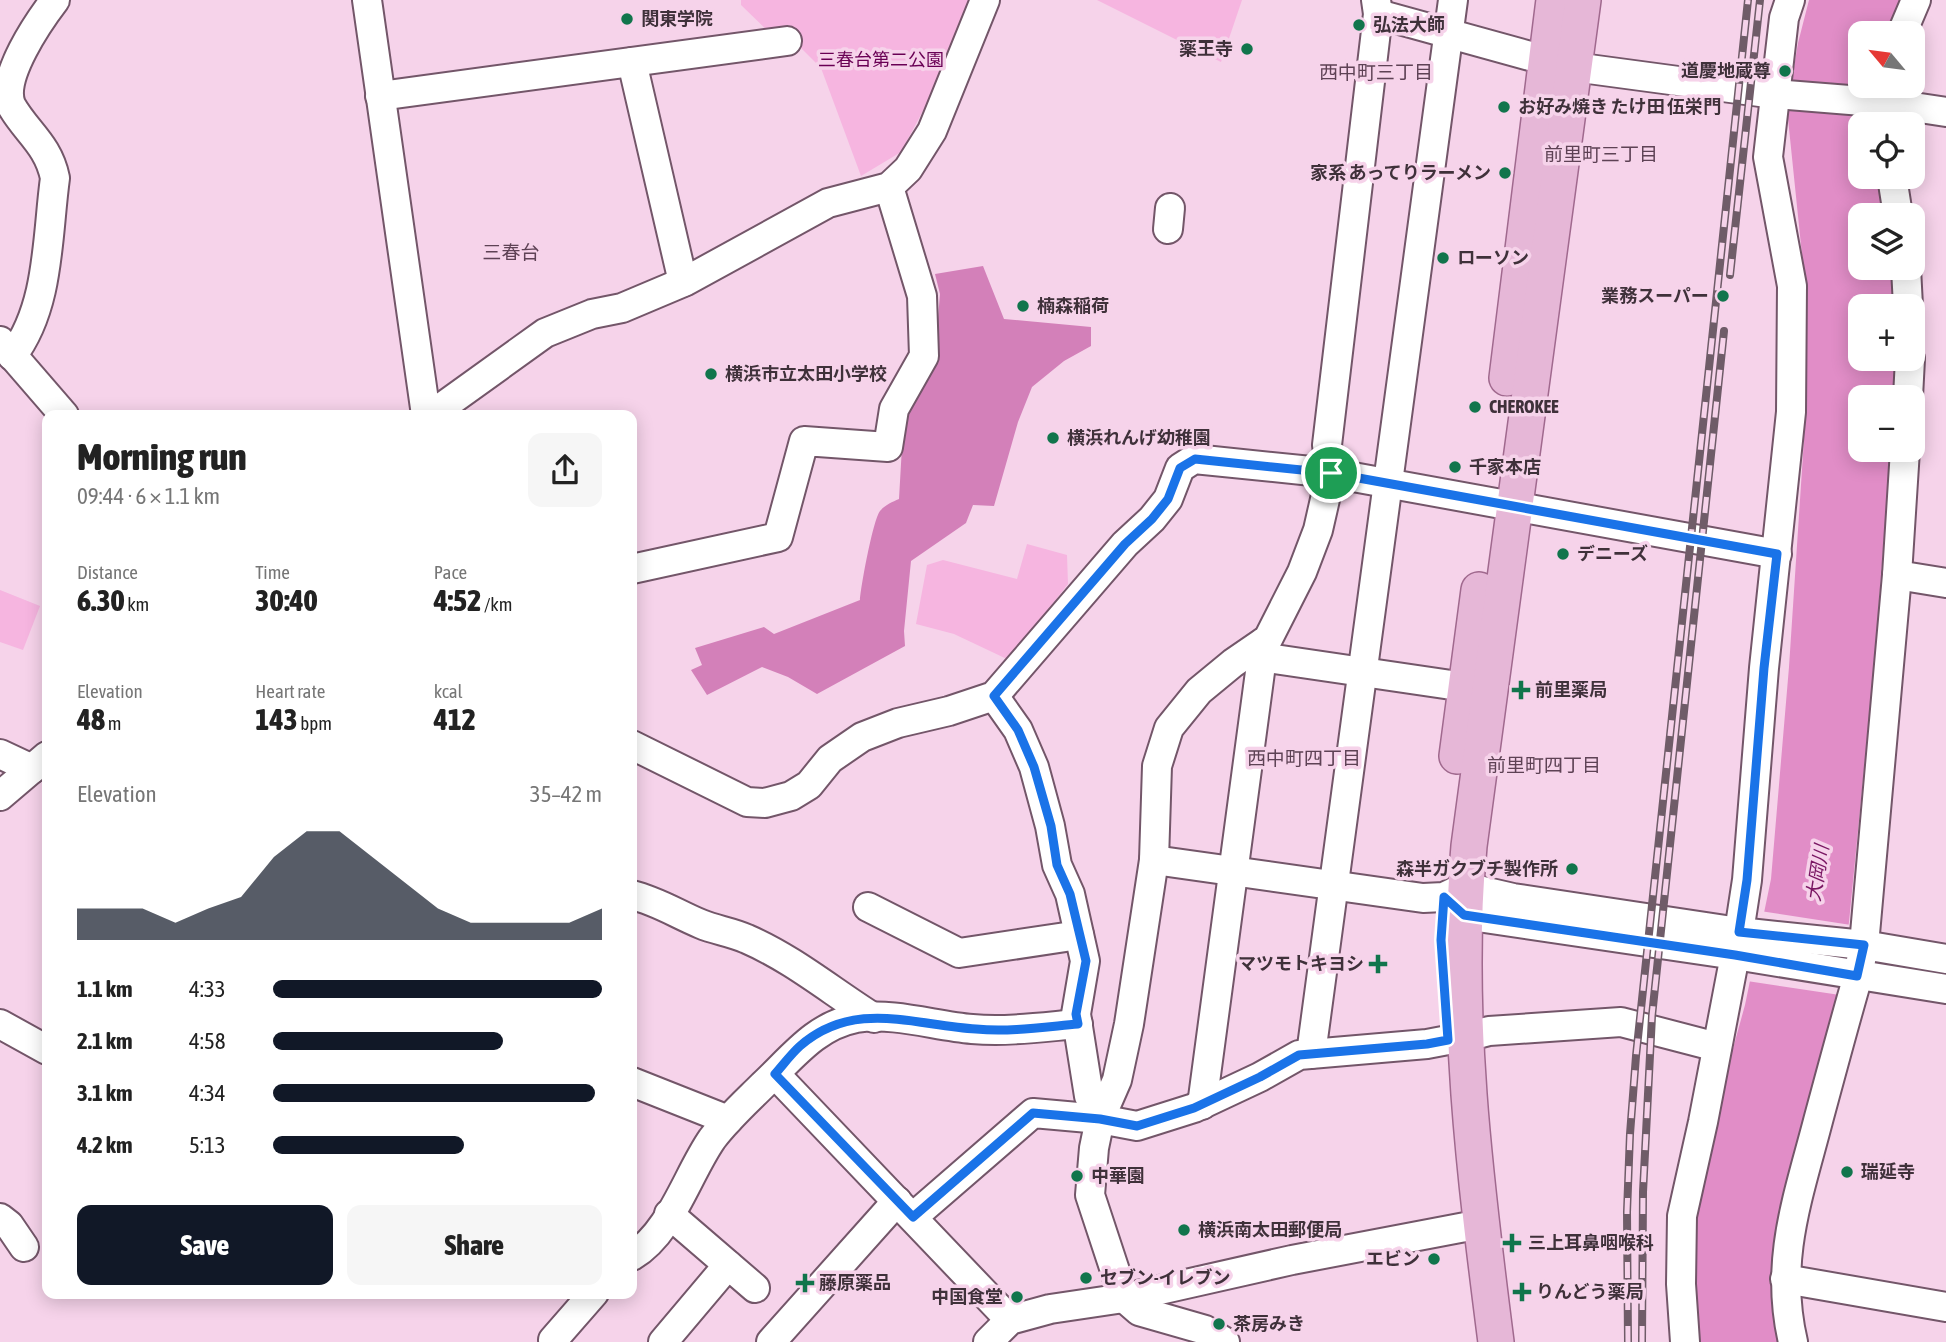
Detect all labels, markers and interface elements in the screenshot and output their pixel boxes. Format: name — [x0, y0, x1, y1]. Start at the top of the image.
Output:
place label: 関東学院 — [641, 8, 713, 29]
marker: 関東学院 — [619, 11, 635, 27]
place label: 弘法大師 — [1373, 14, 1445, 35]
marker: 弘法大師 — [1351, 17, 1367, 33]
north arrow — [1848, 21, 1925, 98]
map controls — [1848, 21, 1925, 462]
place label: 薬王寺 — [1179, 38, 1233, 59]
marker: 薬王寺 — [1239, 41, 1255, 57]
park label: 三春台第二公園 — [818, 49, 944, 70]
place label: 道慶地蔵尊 — [1681, 60, 1771, 81]
district label: 西中町三丁目 — [1319, 61, 1433, 83]
marker: 道慶地蔵尊 — [1777, 63, 1793, 79]
place label: お好み焼き たけ田 伍栄門 — [1518, 96, 1721, 117]
marker: お好み焼き たけ田 伍栄門 — [1496, 99, 1512, 115]
button: locate — [1848, 112, 1925, 189]
district label: 前里町三丁目 — [1544, 143, 1658, 165]
place label: 家系 あってりラーメン — [1310, 162, 1491, 183]
marker: 家系 あってりラーメン — [1497, 165, 1513, 181]
button: layers — [1848, 203, 1925, 280]
district label: 三春台 — [482, 241, 540, 263]
place label: ローソン — [1457, 247, 1529, 268]
marker: ローソン — [1435, 250, 1451, 266]
place label: 業務スーパー — [1601, 285, 1709, 306]
marker: 業務スーパー — [1715, 288, 1731, 304]
button: + — [1848, 294, 1925, 371]
place label: 楠森稲荷 — [1037, 295, 1109, 316]
marker: 楠森稲荷 — [1015, 298, 1031, 314]
place label: 横浜市立太田小学校 — [725, 363, 887, 384]
marker: 横浜市立太田小学校 — [703, 366, 719, 382]
button: − — [1848, 385, 1925, 462]
place label: CHEROKEE — [1489, 396, 1559, 417]
marker: CHEROKEE — [1467, 399, 1483, 415]
place label: 横浜れんげ幼稚園 — [1067, 427, 1211, 448]
marker: 横浜れんげ幼稚園 — [1045, 430, 1061, 446]
button: share — [528, 433, 602, 507]
text: Morning run — [77, 435, 247, 478]
pin — [1301, 443, 1361, 503]
icon: arrive — [1312, 454, 1350, 492]
place label: 千家本店 — [1469, 456, 1541, 477]
marker: 千家本店 — [1447, 459, 1463, 475]
text: 09:44 · 6 × 1.1 km — [77, 483, 220, 509]
place label: デニーズ — [1577, 543, 1648, 564]
marker: デニーズ — [1555, 546, 1571, 562]
text: Distance — [77, 561, 138, 583]
text: Time — [255, 561, 290, 583]
text: Pace — [434, 561, 467, 583]
text: 6.30 — [77, 583, 125, 617]
text: 30:40 — [255, 583, 318, 617]
text: 4:52 — [434, 583, 481, 617]
text: km — [125, 593, 149, 615]
text: /km — [481, 593, 512, 615]
place label: 前里薬局 — [1535, 679, 1607, 700]
text: Elevation — [77, 680, 143, 702]
text: Heart rate — [255, 680, 325, 702]
text: kcal — [434, 680, 463, 702]
marker: 前里薬局 — [1513, 682, 1529, 698]
text: 48 — [77, 702, 105, 736]
text: 143 — [255, 702, 298, 736]
text: 412 — [434, 702, 476, 736]
text: m — [105, 712, 122, 734]
text: bpm — [298, 712, 332, 734]
district label: 西中町四丁目 — [1247, 747, 1361, 769]
district label: 前里町四丁目 — [1487, 754, 1601, 776]
text: Elevation — [77, 781, 157, 807]
text: 35–42 m — [530, 781, 602, 807]
water label: 大岡川 — [1802, 841, 1833, 903]
place label: 森半ガクブチ製作所 — [1396, 858, 1558, 879]
marker: 森半ガクブチ製作所 — [1564, 861, 1580, 877]
place label: マツモトキヨシ — [1238, 953, 1364, 974]
marker: マツモトキヨシ — [1370, 956, 1386, 972]
text: 1.1 km — [77, 976, 133, 1002]
text: 4:33 — [189, 976, 226, 1002]
text: 2.1 km — [77, 1028, 133, 1054]
text: 4:58 — [189, 1028, 226, 1054]
text: 3.1 km — [77, 1080, 133, 1106]
text: 4:34 — [189, 1080, 226, 1106]
text: 4.2 km — [77, 1132, 133, 1158]
text: 5:13 — [189, 1132, 226, 1158]
place label: 瑞延寺 — [1861, 1161, 1915, 1182]
marker: 瑞延寺 — [1839, 1164, 1855, 1180]
place label: 中華園 — [1091, 1165, 1145, 1186]
marker: 中華園 — [1069, 1168, 1085, 1184]
button: Save — [77, 1205, 333, 1285]
button: Share — [347, 1205, 602, 1285]
place label: 横浜南太田郵便局 — [1198, 1219, 1342, 1240]
marker: 横浜南太田郵便局 — [1176, 1222, 1192, 1238]
place label: 三上耳鼻咽喉科 — [1528, 1232, 1654, 1253]
marker: 三上耳鼻咽喉科 — [1502, 1233, 1522, 1253]
place label: エビン — [1366, 1248, 1420, 1269]
marker: エビン — [1426, 1251, 1442, 1267]
place label: セブン-イレブン — [1100, 1267, 1231, 1288]
marker: セブン-イレブン — [1078, 1270, 1094, 1286]
place label: 藤原薬品 — [819, 1272, 891, 1293]
marker: 藤原薬品 — [797, 1275, 813, 1291]
place label: りんどう薬局 — [1536, 1281, 1643, 1302]
marker: りんどう薬局 — [1514, 1284, 1530, 1300]
place label: 中国食堂 — [931, 1286, 1003, 1307]
marker: 中国食堂 — [1009, 1289, 1025, 1305]
place label: 茶房みき — [1233, 1313, 1305, 1334]
marker: 茶房みき — [1211, 1316, 1227, 1332]

